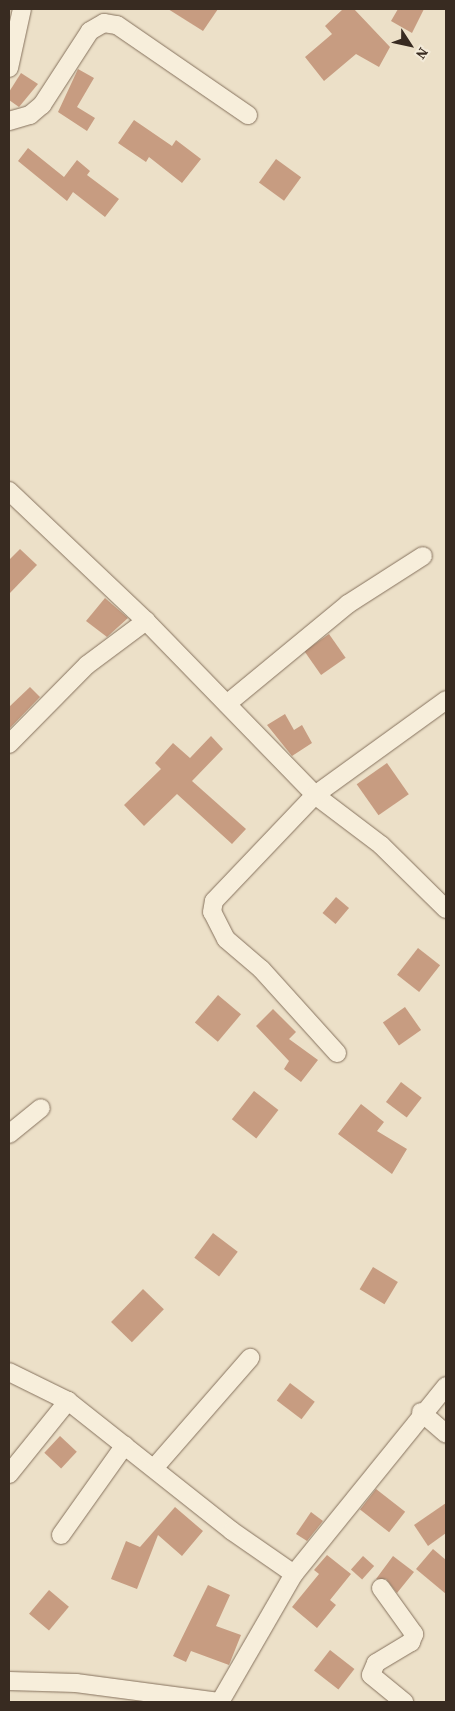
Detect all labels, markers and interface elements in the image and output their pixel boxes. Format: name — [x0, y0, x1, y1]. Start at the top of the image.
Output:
north arrow — [385, 20, 435, 70]
text: N — [411, 44, 433, 64]

